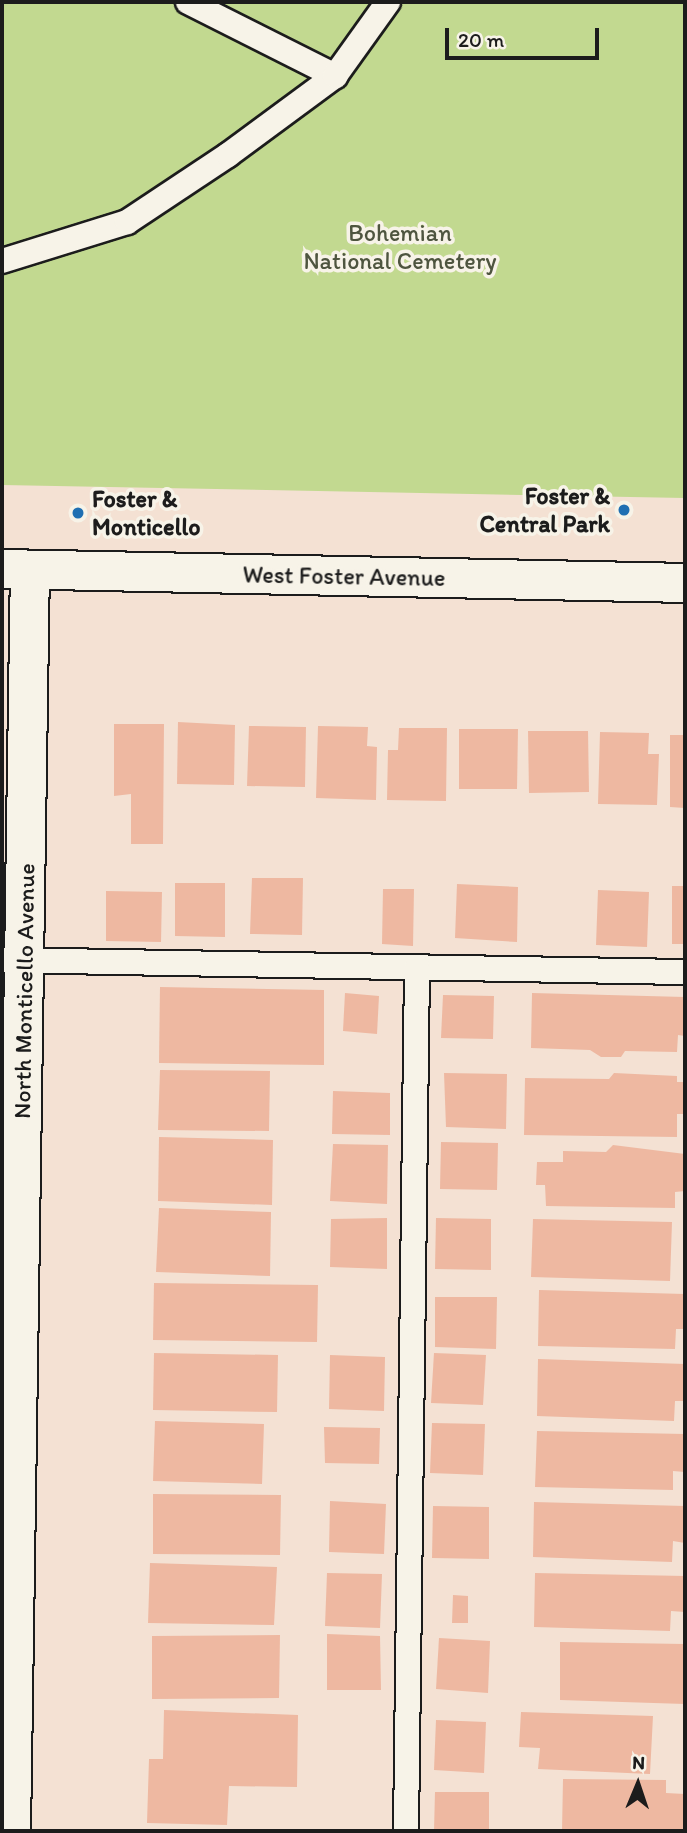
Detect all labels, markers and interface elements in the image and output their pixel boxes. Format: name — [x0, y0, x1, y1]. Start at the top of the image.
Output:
scale bar — [449, 14, 603, 58]
text: 20 m — [458, 27, 504, 52]
park label: Bohemian National Cemetery — [303, 219, 497, 275]
place label: Foster & Central Park — [480, 482, 610, 538]
place label: Foster & Monticello — [92, 485, 201, 541]
marker: Foster & Central Park — [616, 502, 632, 518]
marker: Foster & Monticello — [70, 505, 86, 521]
street label: West Foster Avenue — [243, 560, 445, 592]
street label: North Monticello Avenue — [7, 864, 41, 1118]
north arrow — [603, 1749, 673, 1819]
text: N — [632, 1751, 646, 1774]

